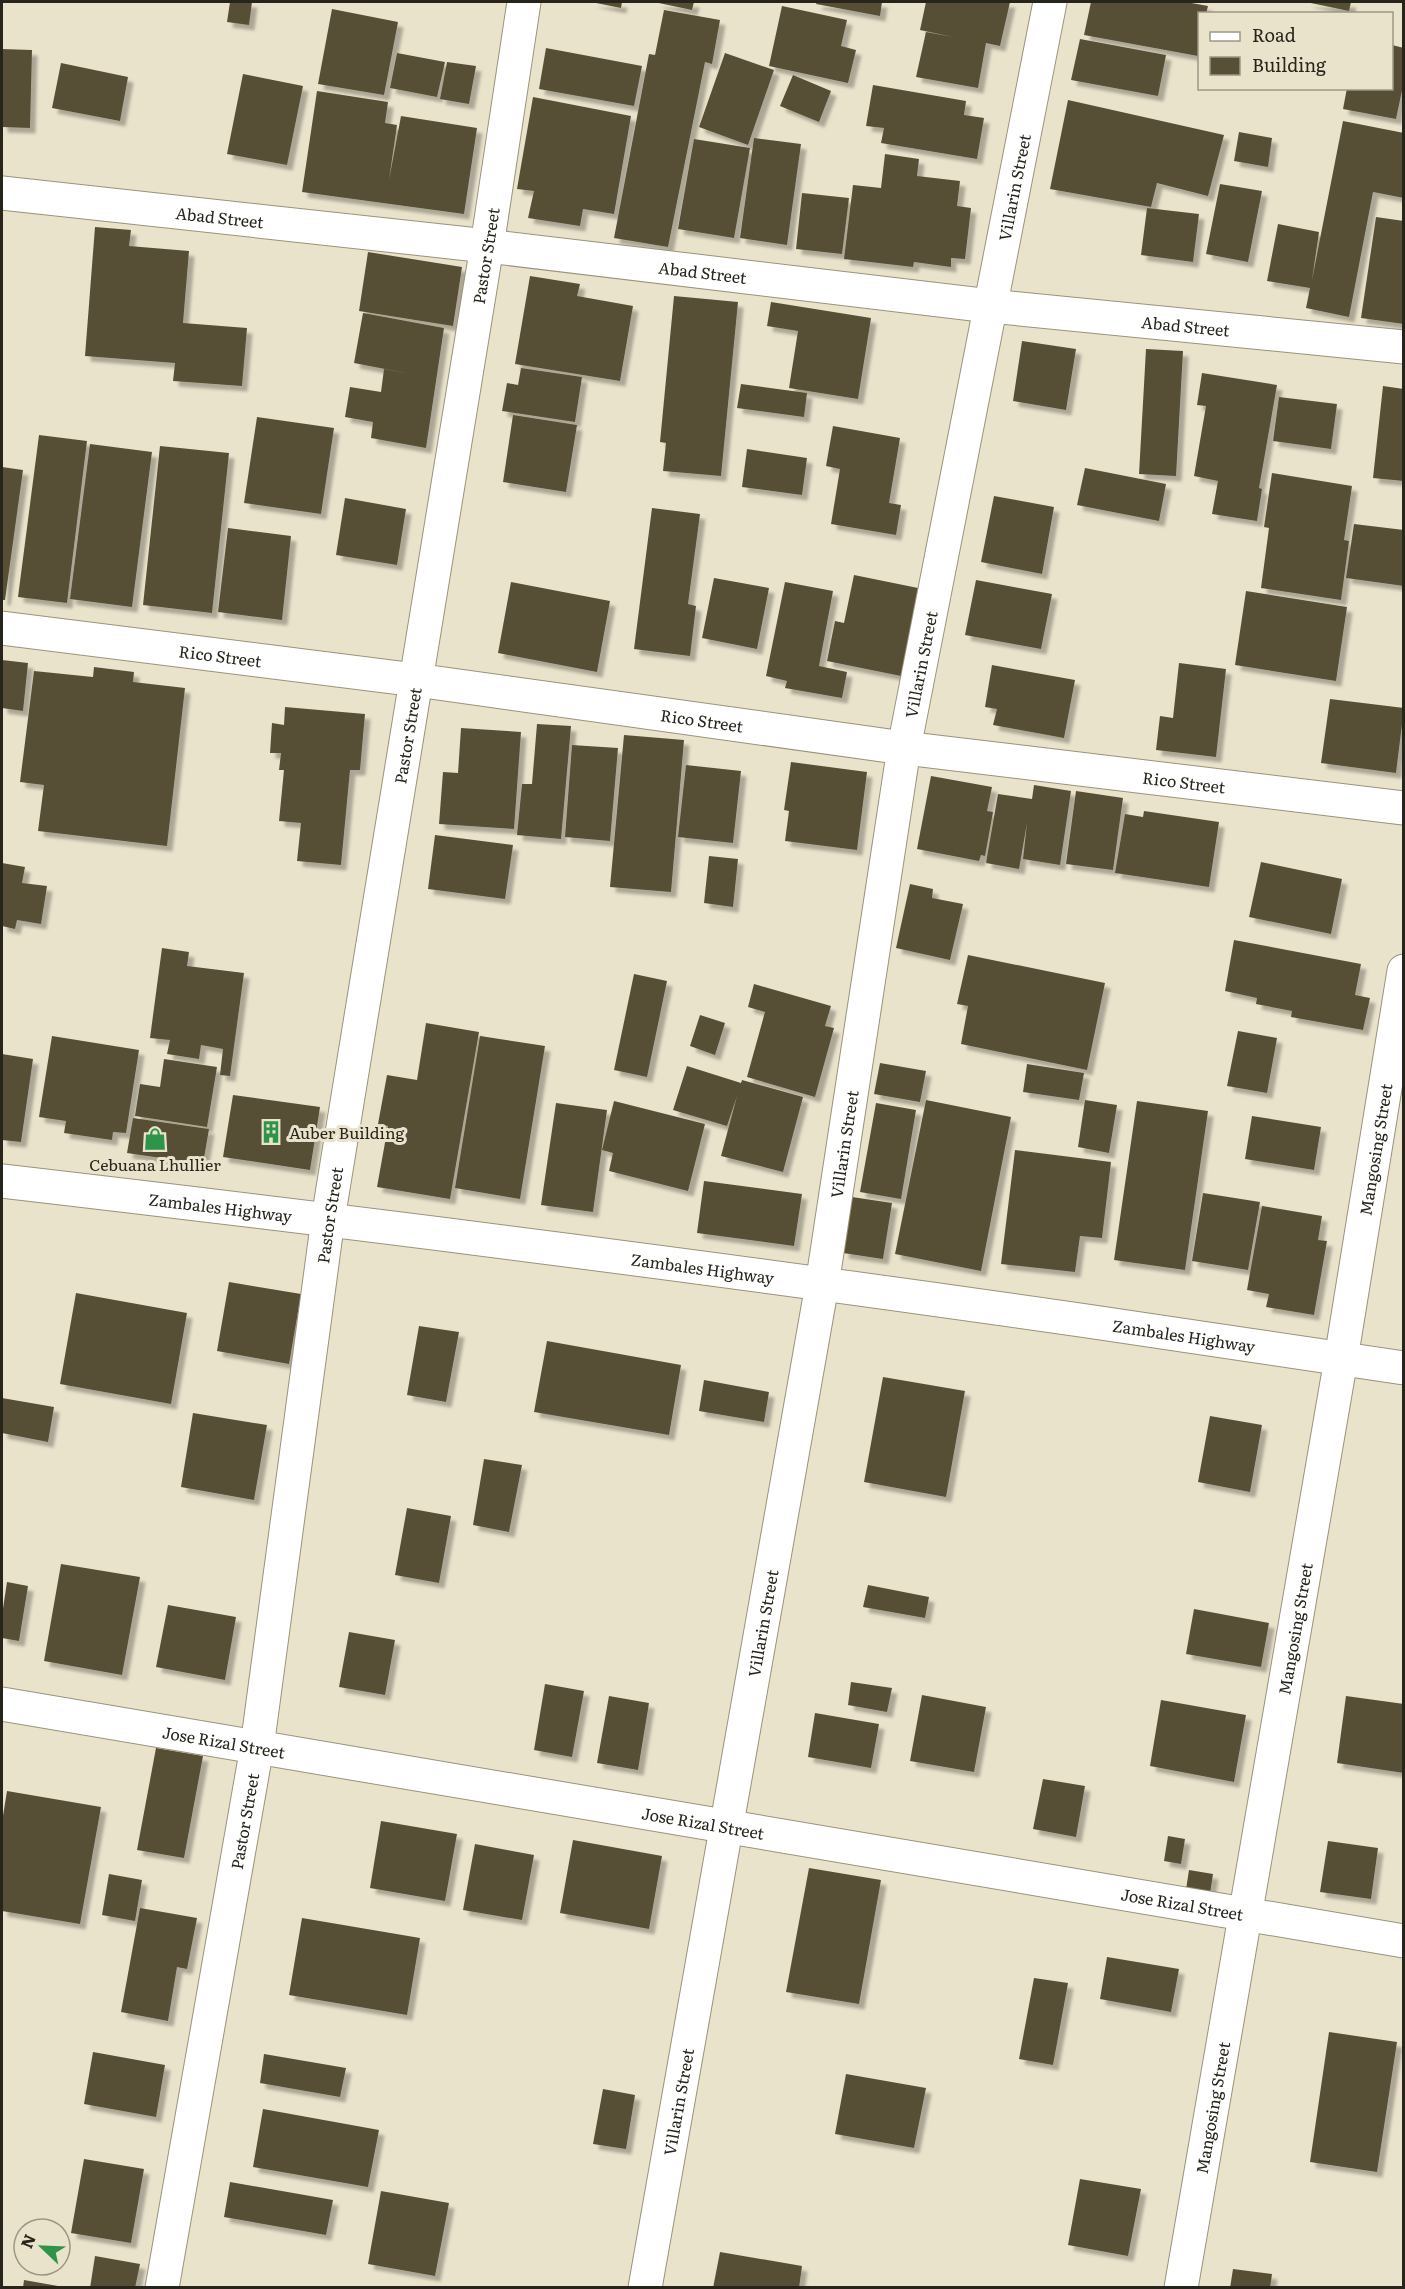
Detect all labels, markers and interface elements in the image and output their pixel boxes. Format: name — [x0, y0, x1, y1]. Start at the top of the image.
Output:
legend — [1198, 12, 1393, 90]
text: Road — [1252, 21, 1296, 48]
text: Building — [1252, 51, 1327, 78]
street label: Villarin Street — [992, 131, 1036, 243]
street label: Abad Street — [174, 200, 266, 234]
street label: Pastor Street — [466, 205, 505, 306]
street label: Abad Street — [657, 255, 748, 289]
street label: Abad Street — [1140, 309, 1231, 342]
street label: Villarin Street — [898, 608, 943, 720]
street label: Rico Street — [177, 638, 264, 673]
street label: Pastor Street — [387, 685, 427, 785]
street label: Rico Street — [659, 702, 745, 738]
street label: Rico Street — [1141, 765, 1227, 799]
street label: Mangosing Street — [1352, 1081, 1398, 1217]
street label: Villarin Street — [823, 1088, 864, 1200]
building icon: Auber Building — [258, 1119, 284, 1145]
place label: Auber Building — [289, 1120, 405, 1144]
shop icon: Cebuana Lhullier — [142, 1126, 168, 1152]
place label: Cebuana Lhullier — [89, 1152, 221, 1176]
street label: Pastor Street — [310, 1165, 348, 1265]
street label: Zambales Highway — [147, 1186, 294, 1228]
street label: Zambales Highway — [630, 1247, 776, 1289]
street label: Zambales Highway — [1111, 1313, 1258, 1358]
street label: Mangosing Street — [1271, 1560, 1318, 1697]
street label: Villarin Street — [741, 1567, 784, 1679]
street label: Jose Rizal Street — [161, 1719, 287, 1764]
street label: Pastor Street — [224, 1771, 264, 1871]
street label: Jose Rizal Street — [640, 1800, 767, 1845]
street label: Jose Rizal Street — [1119, 1881, 1246, 1926]
street label: Mangosing Street — [1189, 2039, 1235, 2176]
street label: Villarin Street — [657, 2046, 699, 2157]
north arrow — [12, 2217, 72, 2277]
text: N — [14, 2230, 41, 2252]

